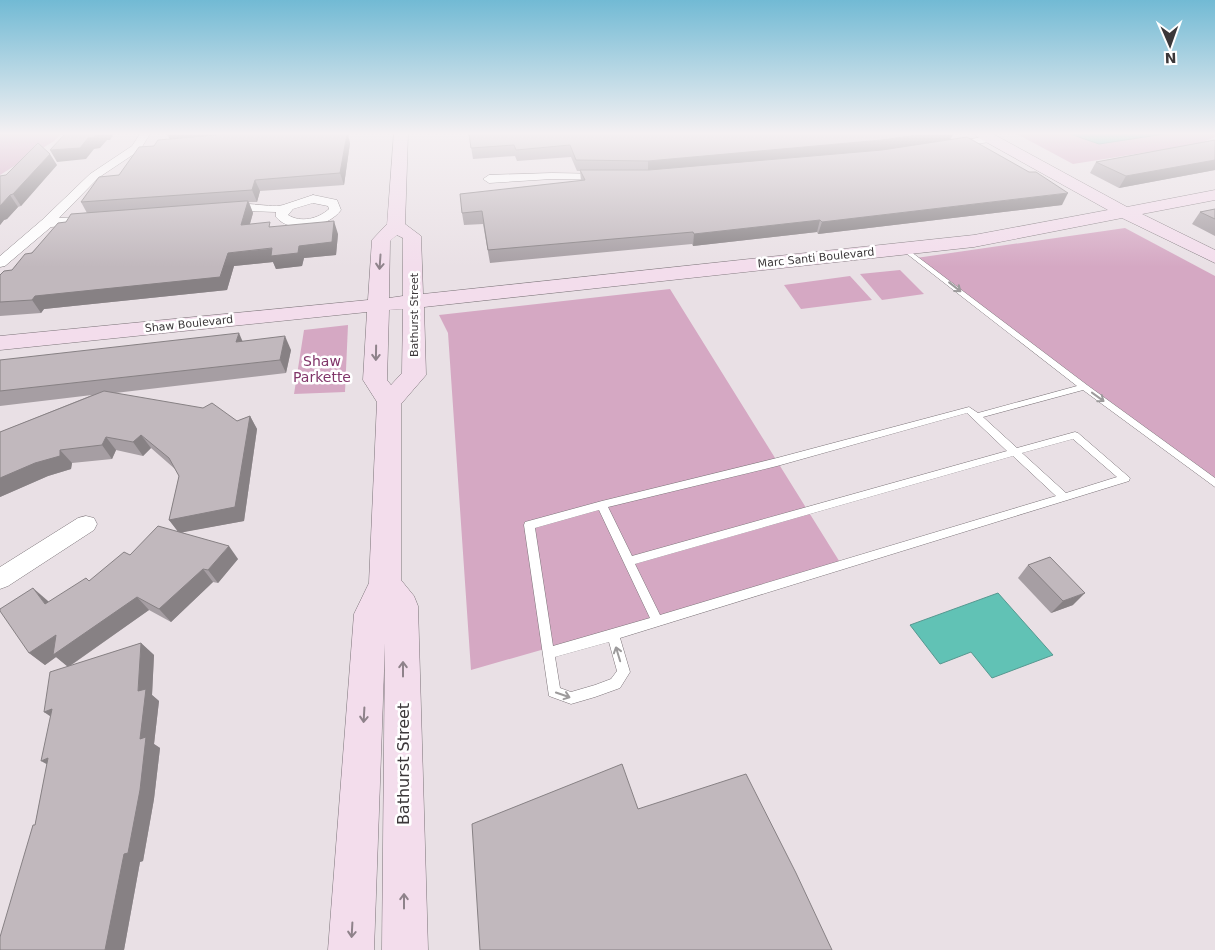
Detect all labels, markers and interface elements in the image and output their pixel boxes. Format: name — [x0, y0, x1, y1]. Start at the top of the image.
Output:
north arrow — [1145, 20, 1195, 70]
text: N — [1164, 50, 1177, 66]
street label: Marc Santi Boulevard — [757, 245, 875, 271]
one-way arrow — [375, 253, 385, 269]
street label: Bathurst Street — [408, 272, 421, 357]
one-way arrow — [948, 282, 961, 293]
street label: Shaw Boulevard — [144, 313, 234, 335]
one-way arrow — [371, 344, 381, 361]
park label: Shaw Parkette — [293, 353, 351, 385]
one-way arrow — [1091, 392, 1105, 402]
one-way arrow — [613, 646, 623, 662]
one-way arrow — [398, 661, 408, 678]
one-way arrow — [555, 691, 570, 700]
street label: Bathurst Street — [394, 703, 413, 825]
one-way arrow — [360, 707, 369, 723]
one-way arrow — [399, 894, 409, 910]
one-way arrow — [347, 922, 356, 938]

